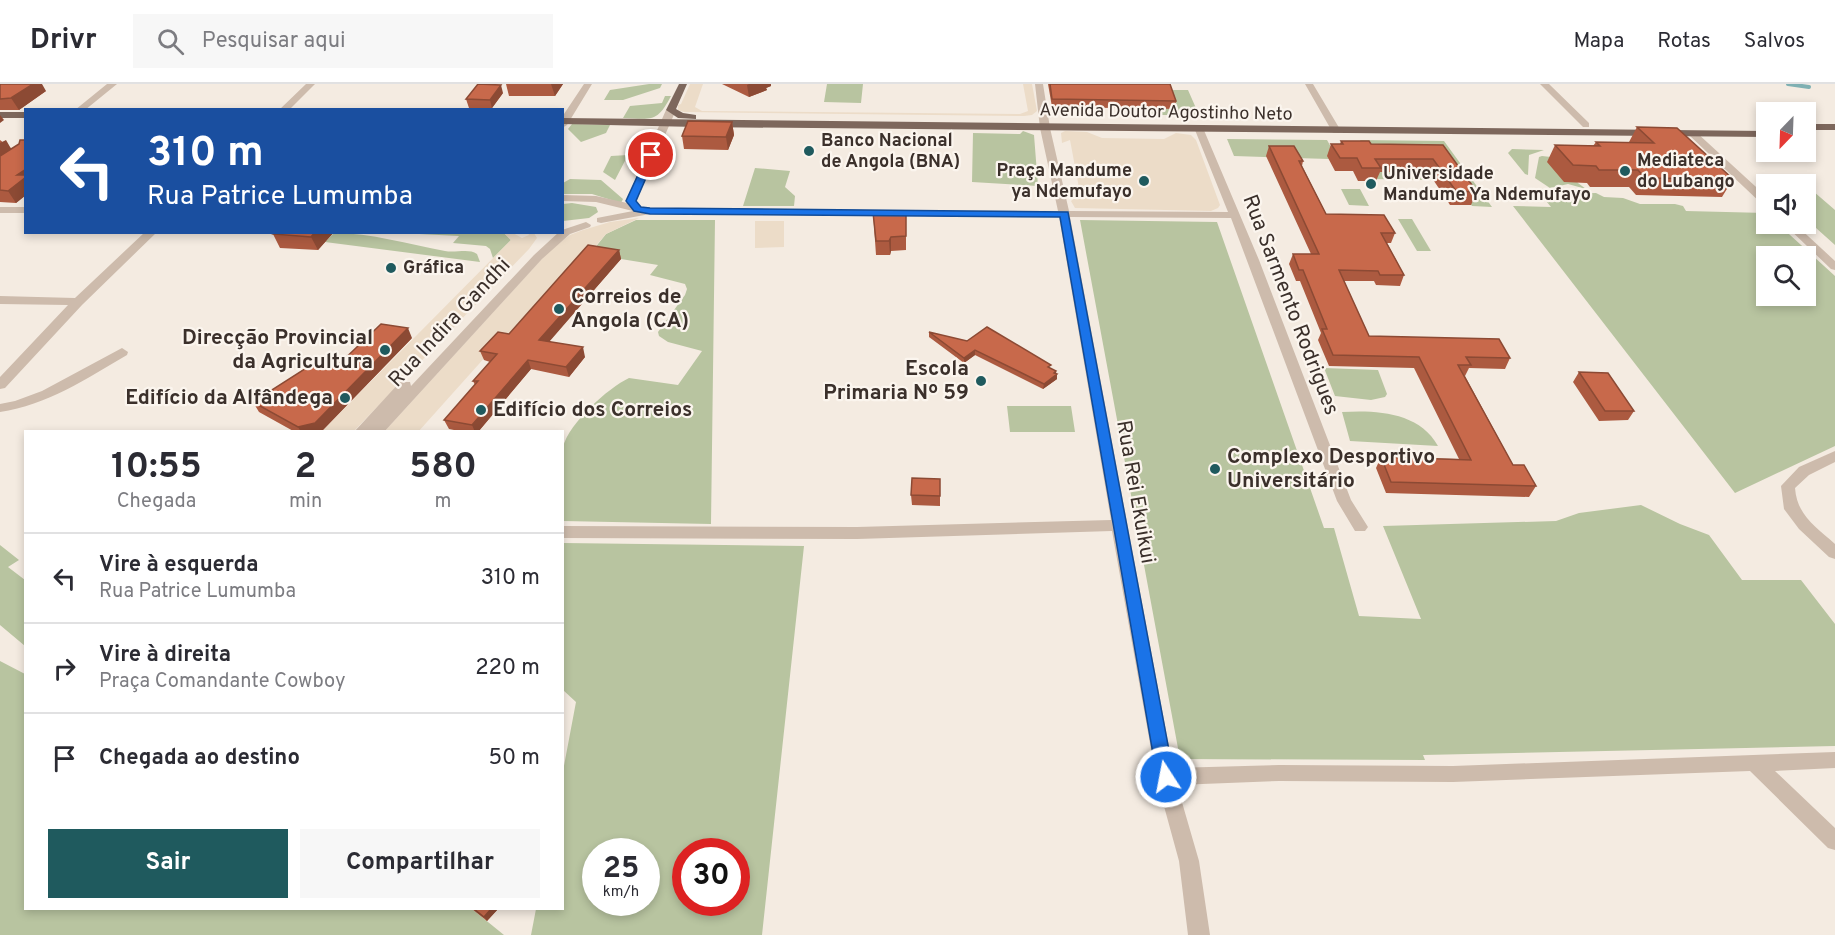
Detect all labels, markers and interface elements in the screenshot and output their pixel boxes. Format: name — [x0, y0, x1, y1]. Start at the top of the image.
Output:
search box — [133, 14, 553, 68]
text: Drivr — [30, 23, 97, 59]
icon: search — [154, 25, 187, 58]
text: Pesquisar aqui — [202, 28, 346, 55]
text: Mapa — [1574, 28, 1624, 55]
text: Rotas — [1657, 28, 1711, 55]
text: Salvos — [1744, 28, 1805, 55]
street label: Avenida Doutor Agostinho Neto — [1039, 99, 1293, 127]
north arrow — [1756, 102, 1816, 162]
map controls — [1756, 102, 1816, 306]
text: 310 m — [147, 128, 264, 181]
pin — [625, 129, 676, 180]
place label: Banco Nacional de Angola (BNA) — [821, 130, 960, 174]
icon: left — [48, 132, 126, 210]
icon: arrive — [634, 138, 667, 171]
marker: Banco Nacional de Angola (BNA) — [802, 144, 816, 158]
place label: Mediateca do Lubango — [1637, 150, 1735, 194]
place label: Praça Mandume ya Ndemufayo — [997, 160, 1132, 204]
place label: Universidade Mandume Ya Ndemufayo — [1383, 163, 1591, 207]
marker: Mediateca do Lubango — [1618, 164, 1632, 178]
marker: Praça Mandume ya Ndemufayo — [1137, 174, 1151, 188]
button: sound — [1756, 174, 1816, 234]
marker: Universidade Mandume Ya Ndemufayo — [1364, 177, 1378, 191]
text: Rua Patrice Lumumba — [147, 180, 413, 214]
street label: Rua Sarmento Rodrigues — [1235, 191, 1345, 419]
button: search — [1756, 246, 1816, 306]
street label: Rua Indira Gandhi — [383, 253, 517, 393]
place label: Gráfica — [403, 257, 464, 280]
marker: Gráfica — [384, 261, 398, 275]
place label: Correios de Angola (CA) — [571, 284, 689, 335]
marker: Correios de Angola (CA) — [552, 302, 566, 316]
place label: Direcção Provincial da Agricultura — [182, 325, 373, 376]
marker: Direcção Provincial da Agricultura — [378, 343, 392, 357]
place label: Escola Primaria Nº 59 — [823, 356, 969, 407]
marker: Escola Primaria Nº 59 — [974, 374, 988, 388]
place label: Edifício da Alfândega — [125, 385, 333, 412]
marker: Edifício da Alfândega — [338, 391, 352, 405]
place label: Edifício dos Correios — [493, 397, 692, 424]
marker: Edifício dos Correios — [474, 403, 488, 417]
street label: Rua Rei Ekuikui — [1109, 418, 1161, 566]
place label: Complexo Desportivo Universitário — [1227, 444, 1435, 495]
text: 10:55 — [111, 445, 202, 491]
text: 2 — [295, 445, 317, 491]
text: 580 — [409, 445, 477, 491]
marker: Complexo Desportivo Universitário — [1208, 462, 1222, 476]
text: Chegada — [117, 489, 196, 515]
text: min — [289, 489, 322, 515]
text: m — [435, 489, 452, 515]
text: Vire à esquerda — [99, 552, 258, 579]
icon: left — [48, 562, 81, 595]
text: 310 m — [481, 565, 540, 592]
text: Rua Patrice Lumumba — [99, 579, 296, 605]
text: Vire à direita — [99, 642, 231, 669]
icon: right — [48, 652, 81, 685]
text: 220 m — [475, 655, 540, 682]
text: Praça Comandante Cowboy — [99, 669, 346, 695]
icon: arrive — [48, 742, 81, 775]
text: Chegada ao destino — [99, 745, 300, 772]
text: 50 m — [488, 745, 540, 772]
position arrow — [1134, 745, 1198, 809]
button: Sair — [48, 829, 288, 898]
button: Compartilhar — [300, 829, 540, 898]
speed limit sign: 30 — [672, 838, 750, 916]
text: 25 — [603, 851, 639, 888]
text: km/h — [603, 883, 639, 902]

